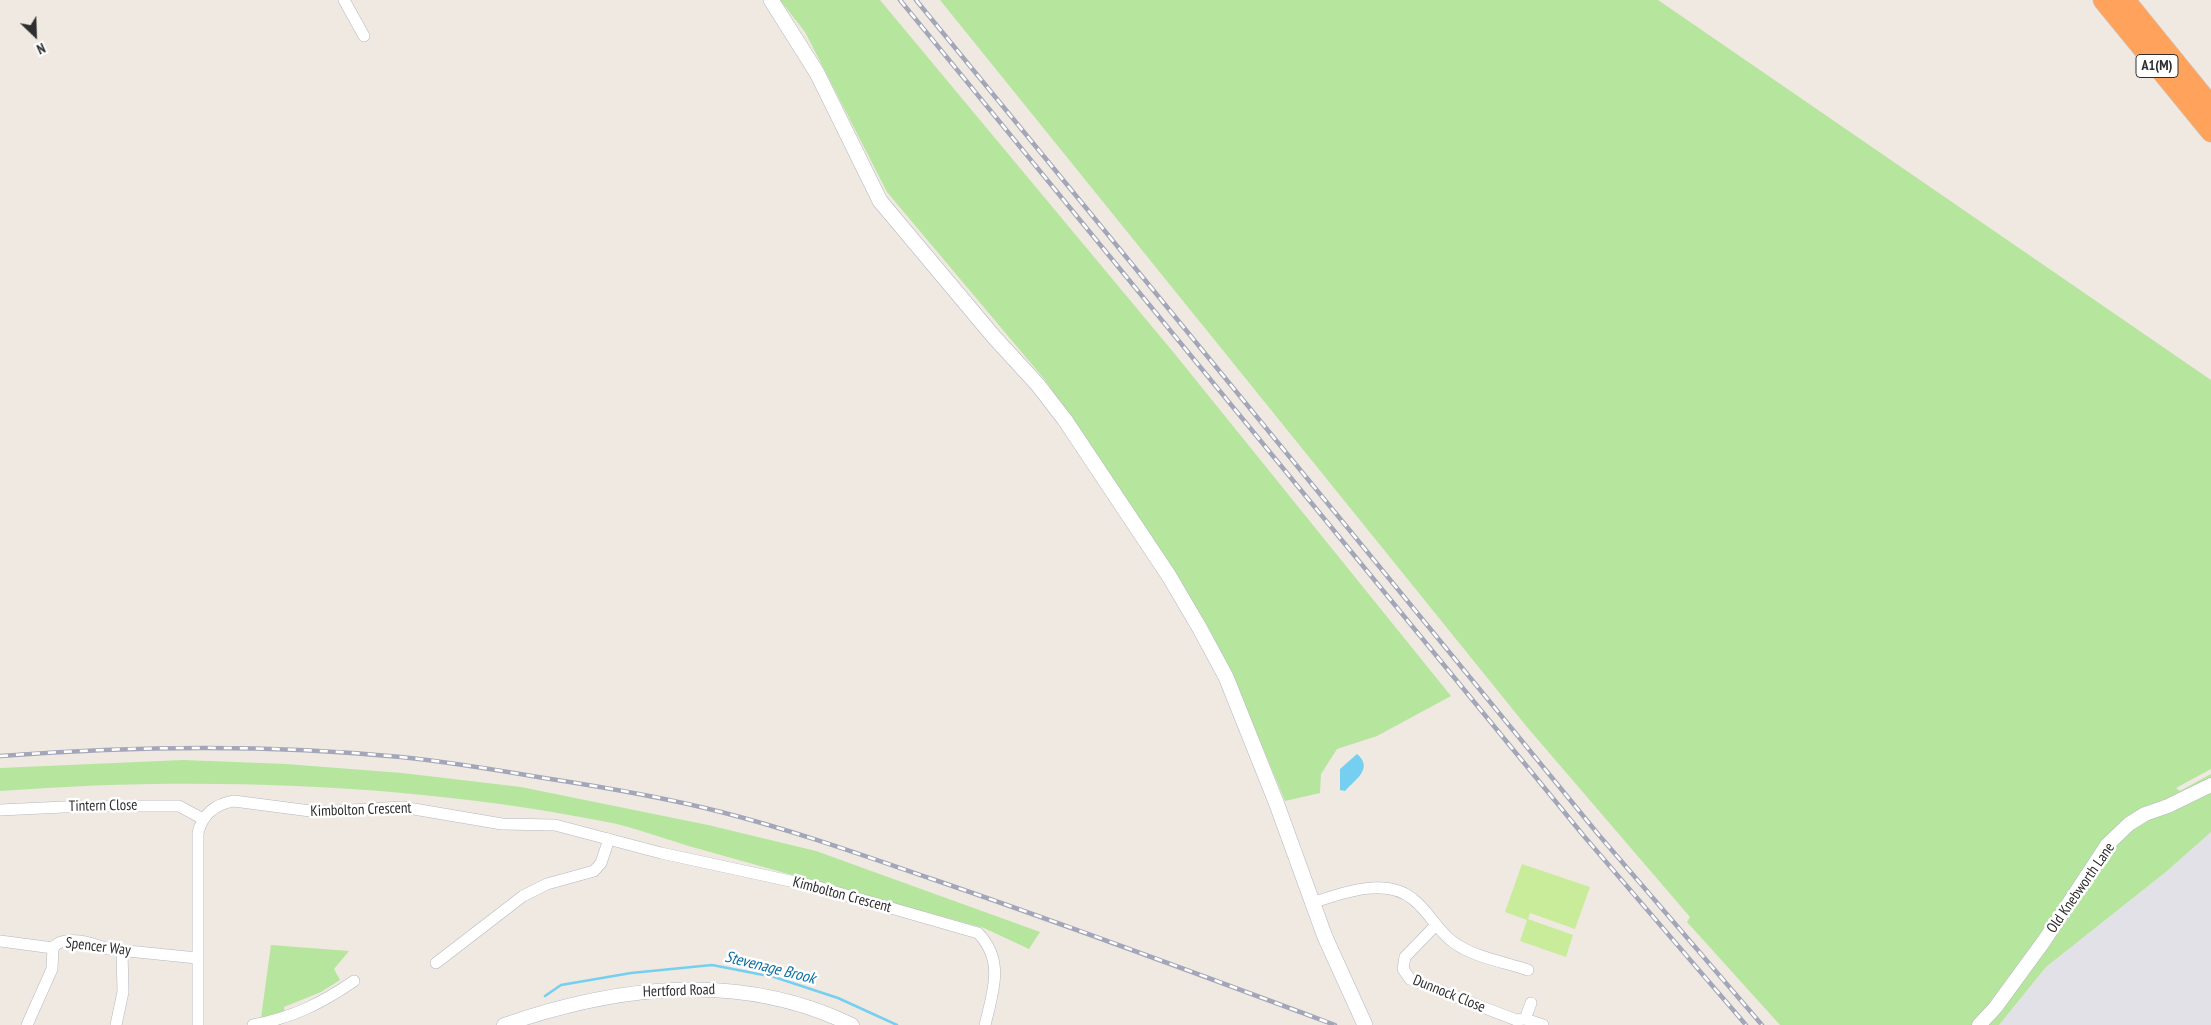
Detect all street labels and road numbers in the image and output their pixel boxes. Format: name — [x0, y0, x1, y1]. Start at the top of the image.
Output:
road number: A1(M) — [2136, 54, 2178, 78]
street label: Tintern Close — [68, 796, 138, 816]
street label: Kimbolton Crescent — [310, 799, 412, 821]
street label: Old Knebworth Lane — [2043, 839, 2119, 937]
street label: Kimbolton Crescent — [791, 873, 893, 917]
street label: Spencer Way — [64, 934, 132, 960]
street label: Dunnock Close — [1410, 971, 1488, 1017]
street label: Hertford Road — [642, 981, 716, 1001]

